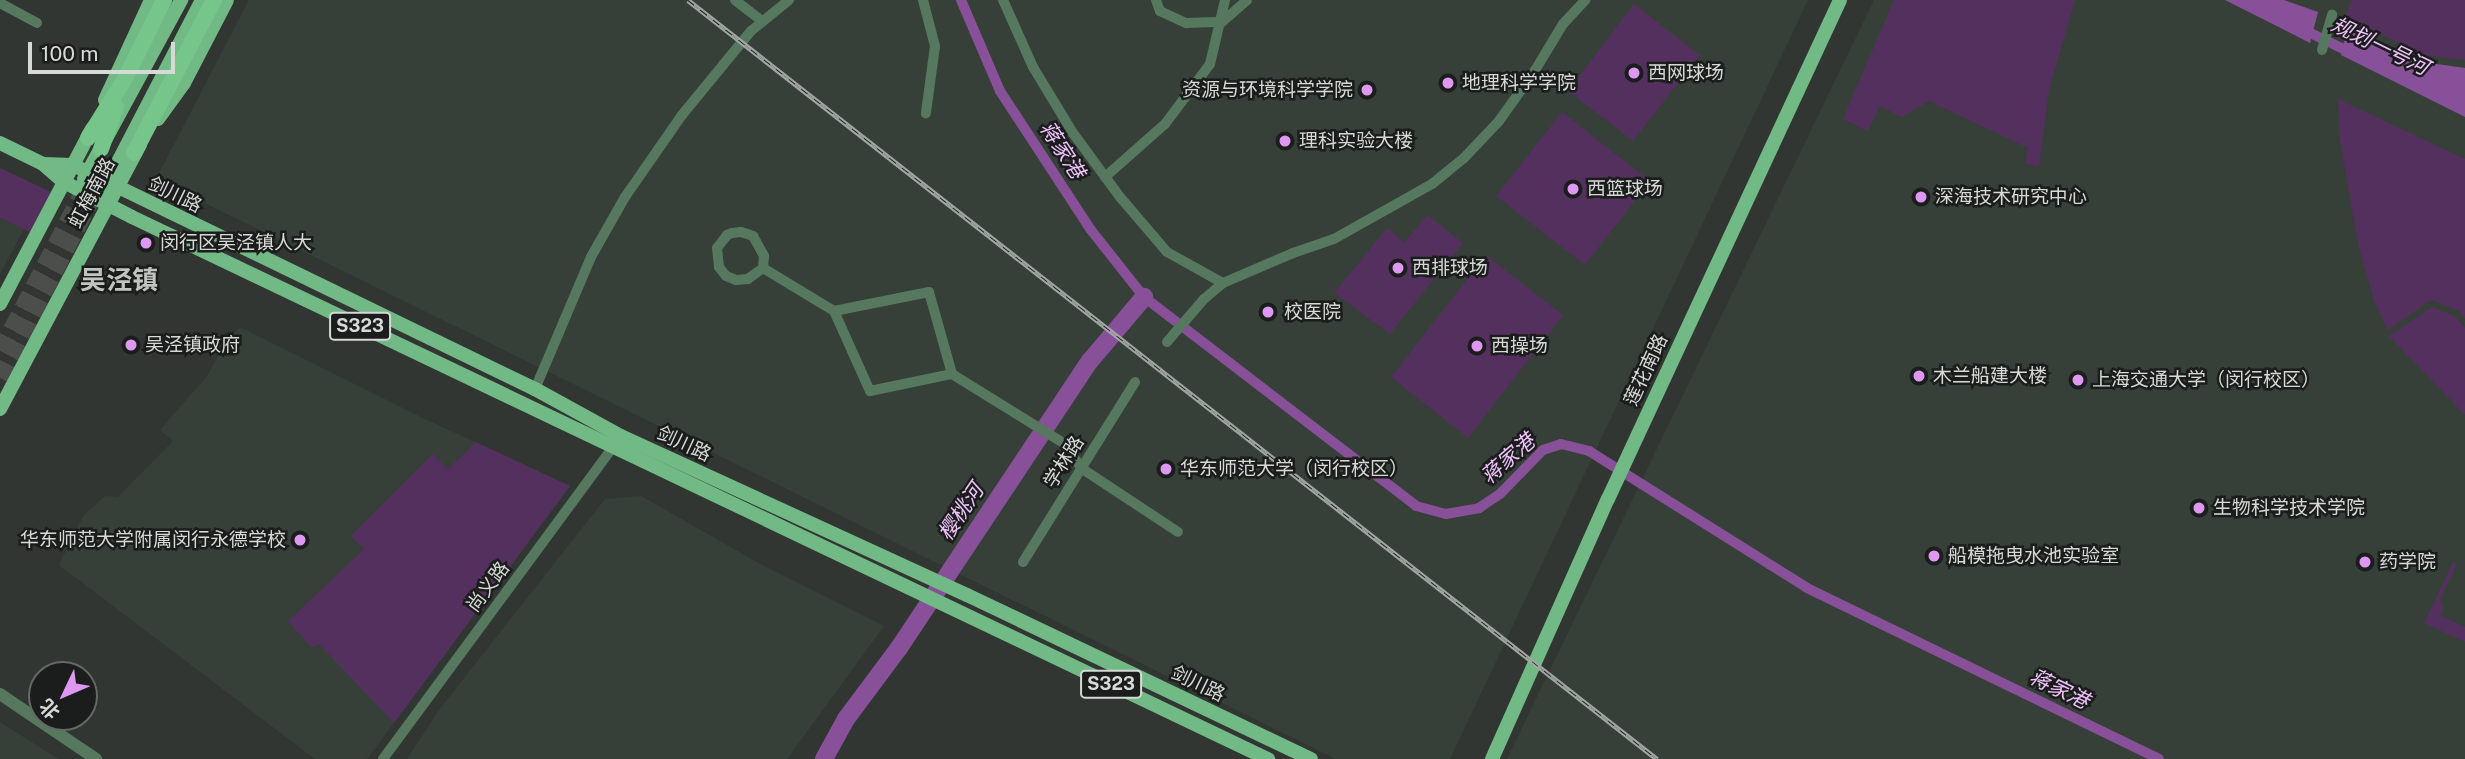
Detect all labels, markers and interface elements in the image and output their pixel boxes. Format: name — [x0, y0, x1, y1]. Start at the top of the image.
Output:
water label: 规划一号河 — [2327, 12, 2433, 80]
scale bar — [32, 28, 178, 72]
text: 100 m — [41, 41, 98, 66]
place label: 西网球场 — [1648, 62, 1724, 84]
marker: 西网球场 — [1626, 65, 1642, 81]
place label: 地理科学学院 — [1462, 72, 1576, 94]
marker: 地理科学学院 — [1440, 75, 1456, 91]
place label: 资源与环境科学学院 — [1182, 79, 1353, 101]
marker: 资源与环境科学学院 — [1359, 82, 1375, 98]
water label: 蒋家港 — [1034, 117, 1090, 183]
place label: 理科实验大楼 — [1299, 130, 1413, 152]
marker: 理科实验大楼 — [1277, 133, 1293, 149]
street label: 虹梅南路 — [64, 154, 120, 232]
street label: 剑川路 — [144, 172, 206, 218]
place label: 西篮球场 — [1587, 178, 1663, 200]
marker: 西篮球场 — [1565, 181, 1581, 197]
place label: 深海技术研究中心 — [1935, 186, 2087, 208]
marker: 深海技术研究中心 — [1913, 189, 1929, 205]
place label: 闵行区吴泾镇人大 — [160, 232, 312, 254]
marker: 闵行区吴泾镇人大 — [138, 235, 154, 251]
place label: 西排球场 — [1412, 257, 1488, 279]
marker: 西排球场 — [1390, 260, 1406, 276]
district label: 吴泾镇 — [80, 264, 158, 296]
place label: 校医院 — [1284, 301, 1341, 323]
marker: 校医院 — [1258, 302, 1278, 322]
road number: S323 — [328, 312, 392, 340]
street label: 莲花南路 — [1620, 331, 1672, 409]
place label: 吴泾镇政府 — [145, 334, 240, 356]
place label: 西操场 — [1491, 335, 1548, 357]
marker: 吴泾镇政府 — [123, 337, 139, 353]
marker: 西操场 — [1469, 338, 1485, 354]
place label: 木兰船建大楼 — [1933, 365, 2047, 387]
marker: 木兰船建大楼 — [1911, 368, 1927, 384]
place label: 上海交通大学（闵行校区） — [2092, 369, 2320, 391]
marker: 上海交通大学（闵行校区） — [2070, 372, 2086, 388]
street label: 剑川路 — [653, 422, 715, 466]
water label: 蒋家港 — [1476, 429, 1540, 489]
street label: 学林路 — [1039, 432, 1089, 492]
place label: 华东师范大学（闵行校区） — [1180, 458, 1408, 480]
marker: 华东师范大学（闵行校区） — [1158, 461, 1174, 477]
water label: 樱桃河 — [933, 479, 989, 545]
place label: 生物科学技术学院 — [2213, 497, 2365, 519]
marker: 生物科学技术学院 — [2191, 500, 2207, 516]
place label: 华东师范大学附属闵行永德学校 — [20, 529, 286, 551]
marker: 华东师范大学附属闵行永德学校 — [292, 532, 308, 548]
place label: 船模拖曳水池实验室 — [1948, 545, 2119, 567]
marker: 船模拖曳水池实验室 — [1926, 548, 1942, 564]
place label: 药学院 — [2379, 551, 2436, 573]
marker: 药学院 — [2357, 554, 2373, 570]
street label: 尚义路 — [462, 557, 514, 617]
north arrow — [28, 661, 98, 731]
street label: 剑川路 — [1167, 661, 1229, 707]
water label: 蒋家港 — [2025, 664, 2093, 714]
road number: S323 — [1080, 670, 1142, 698]
text: 北 — [35, 695, 64, 724]

